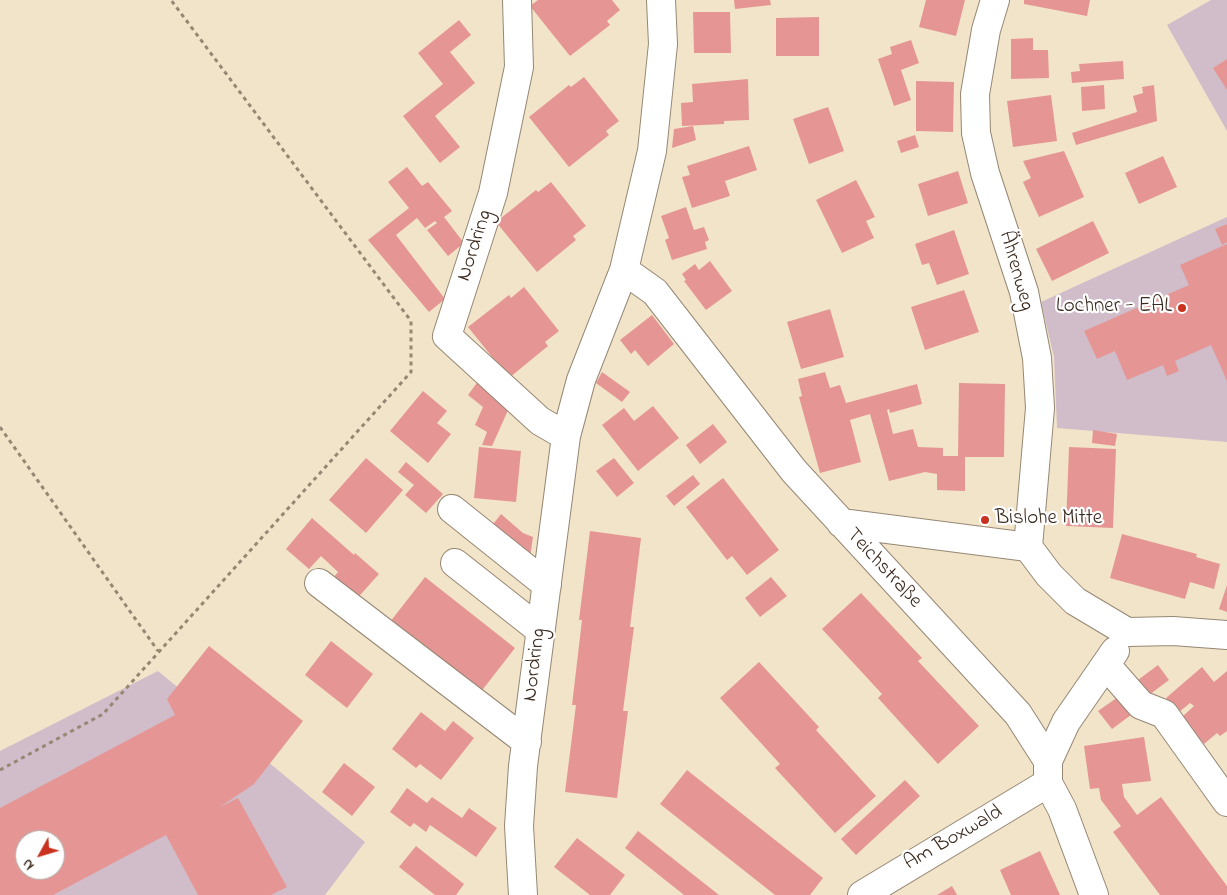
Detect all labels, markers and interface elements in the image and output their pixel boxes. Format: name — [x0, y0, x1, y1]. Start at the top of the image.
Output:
street label: Nordring — [453, 207, 499, 285]
street label: Ährenweg — [992, 228, 1038, 314]
place label: Lochner - EAL — [1056, 295, 1172, 321]
marker: Lochner - EAL — [1176, 302, 1188, 314]
place label: Bislohe Mitte — [995, 507, 1102, 533]
marker: Bislohe Mitte — [979, 514, 991, 526]
street label: Teichstraße — [840, 524, 926, 614]
street label: Nordring — [519, 627, 553, 703]
street label: Am Boxwald — [900, 801, 1008, 877]
north arrow — [15, 830, 65, 880]
text: N — [18, 854, 40, 874]

